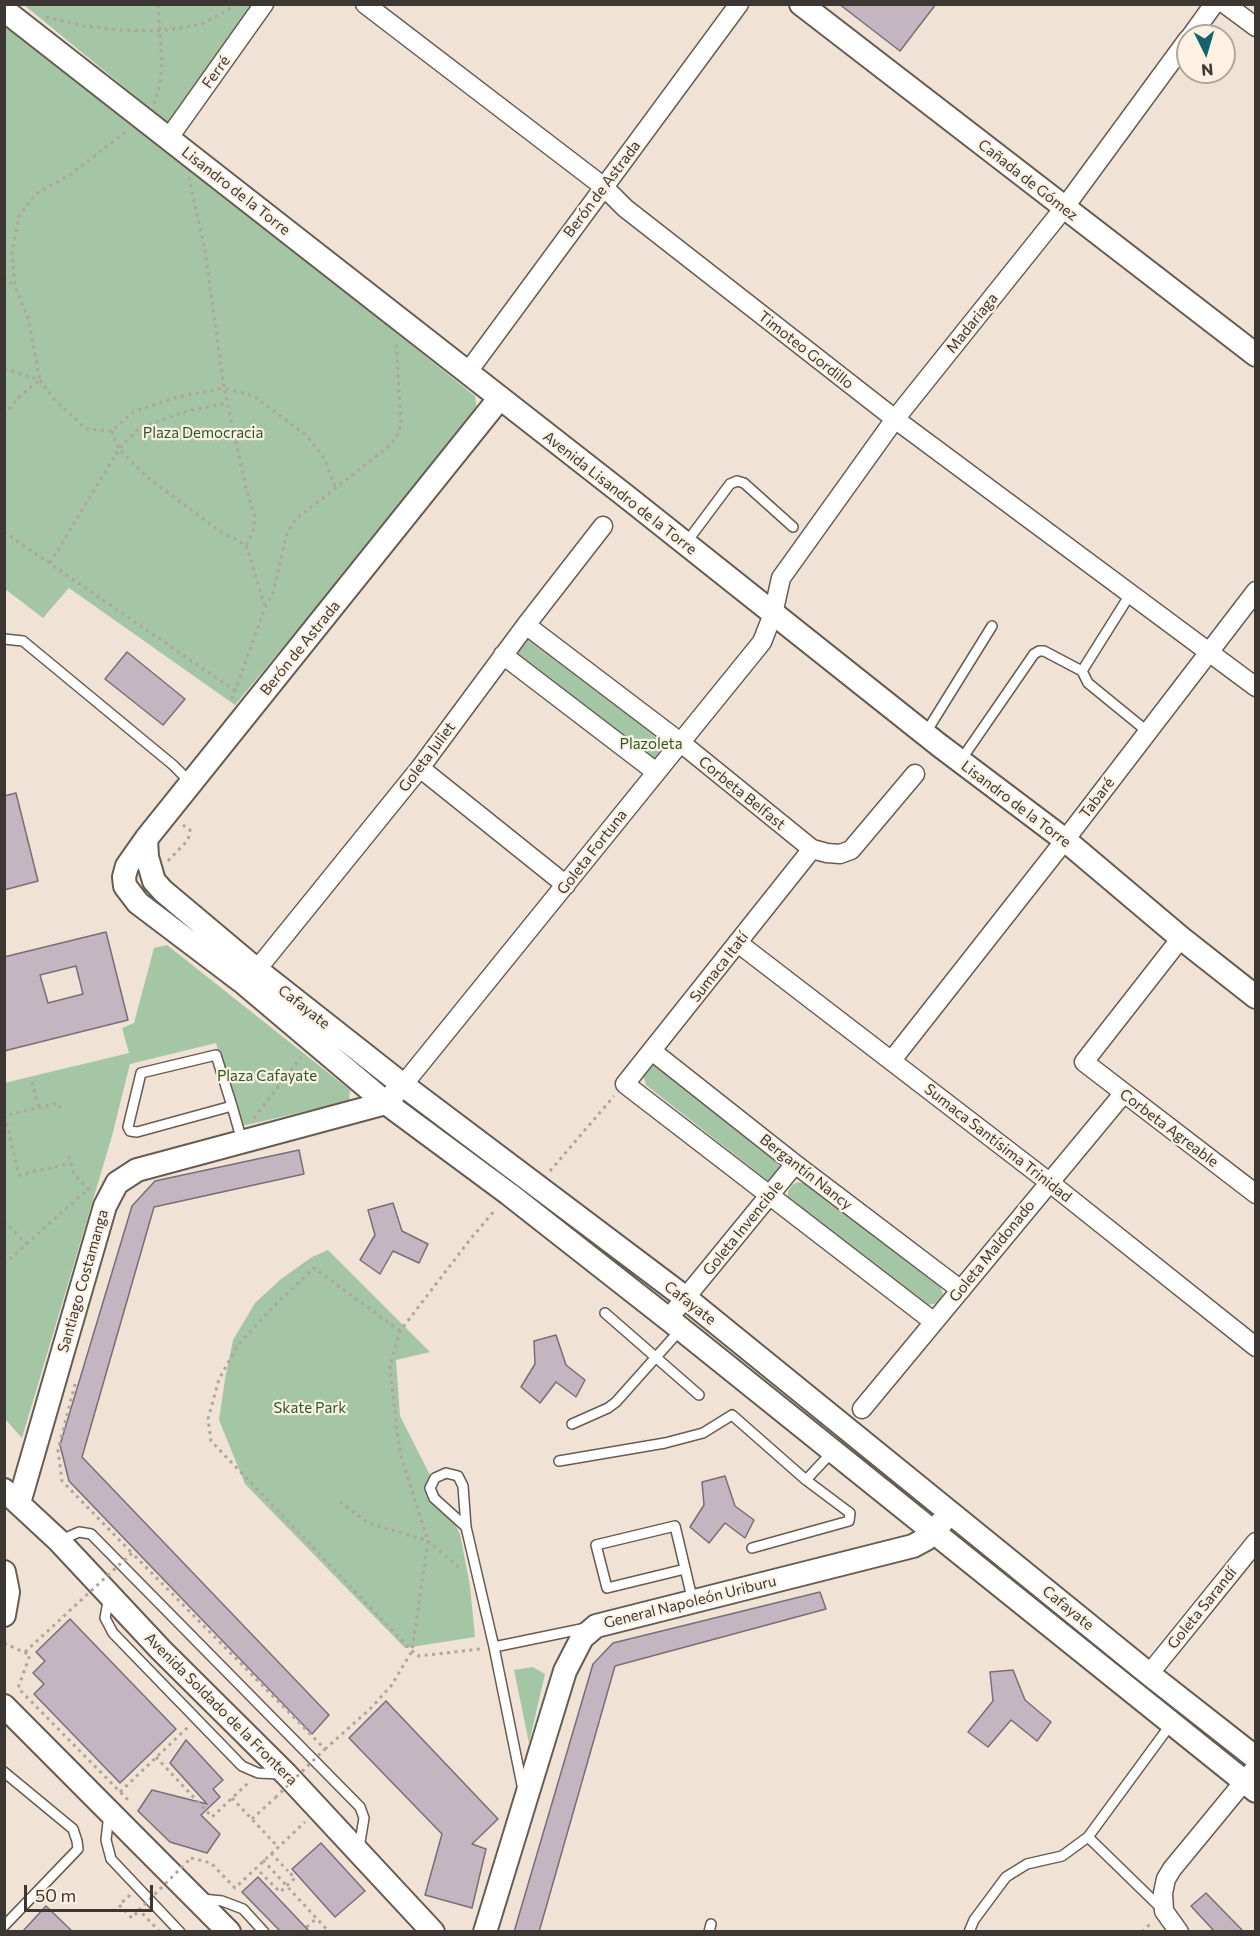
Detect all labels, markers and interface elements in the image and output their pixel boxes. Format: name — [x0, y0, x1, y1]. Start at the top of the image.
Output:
north arrow — [1176, 24, 1236, 84]
street label: Ferré — [198, 52, 234, 92]
text: N — [1201, 60, 1214, 80]
street label: Cañada de Gómez — [974, 135, 1082, 225]
street label: Berón de Astrada — [560, 137, 644, 241]
street label: Lisandro de la Torre — [178, 143, 294, 239]
street label: Madariaga — [942, 289, 1002, 357]
street label: Timoteo Gordillo — [755, 307, 857, 393]
park label: Plaza Democracia — [143, 424, 263, 442]
street label: Avenida Lisandro de la Torre — [540, 427, 700, 559]
street label: Berón de Astrada — [256, 597, 344, 699]
street label: Goleta Juliet — [395, 719, 459, 795]
park label: Plazoleta — [619, 735, 683, 753]
street label: Corbeta Belfast — [695, 752, 789, 834]
street label: Lisandro de la Torre — [957, 757, 1075, 851]
street label: Tabaré — [1076, 774, 1118, 822]
street label: Goleta Fortuna — [553, 806, 631, 898]
street label: Sumaca Itatí — [686, 928, 752, 1006]
street label: Cafayate — [274, 981, 334, 1033]
park label: Plaza Cafayate — [217, 1067, 317, 1085]
street label: Sumaca Santísima Trinidad — [921, 1080, 1075, 1206]
street label: Corbeta Agreable — [1116, 1085, 1222, 1171]
street label: Bergantín Nancy — [756, 1130, 856, 1214]
street label: Goleta Invencible — [699, 1177, 787, 1279]
street label: Goleta Maldonado — [945, 1196, 1039, 1306]
street label: Santiago Costamanga — [54, 1207, 112, 1355]
street label: Cafayate — [660, 1277, 720, 1329]
park label: Skate Park — [274, 1399, 346, 1417]
street label: Goleta Sarandí — [1164, 1564, 1240, 1652]
street label: General Napoleón Uriburu — [602, 1572, 778, 1632]
street label: Cafayate — [1039, 1582, 1097, 1634]
street label: Avenida Soldado de la Frontera — [141, 1629, 301, 1789]
scale bar — [27, 1873, 156, 1911]
text: 50 m — [35, 1884, 76, 1906]

